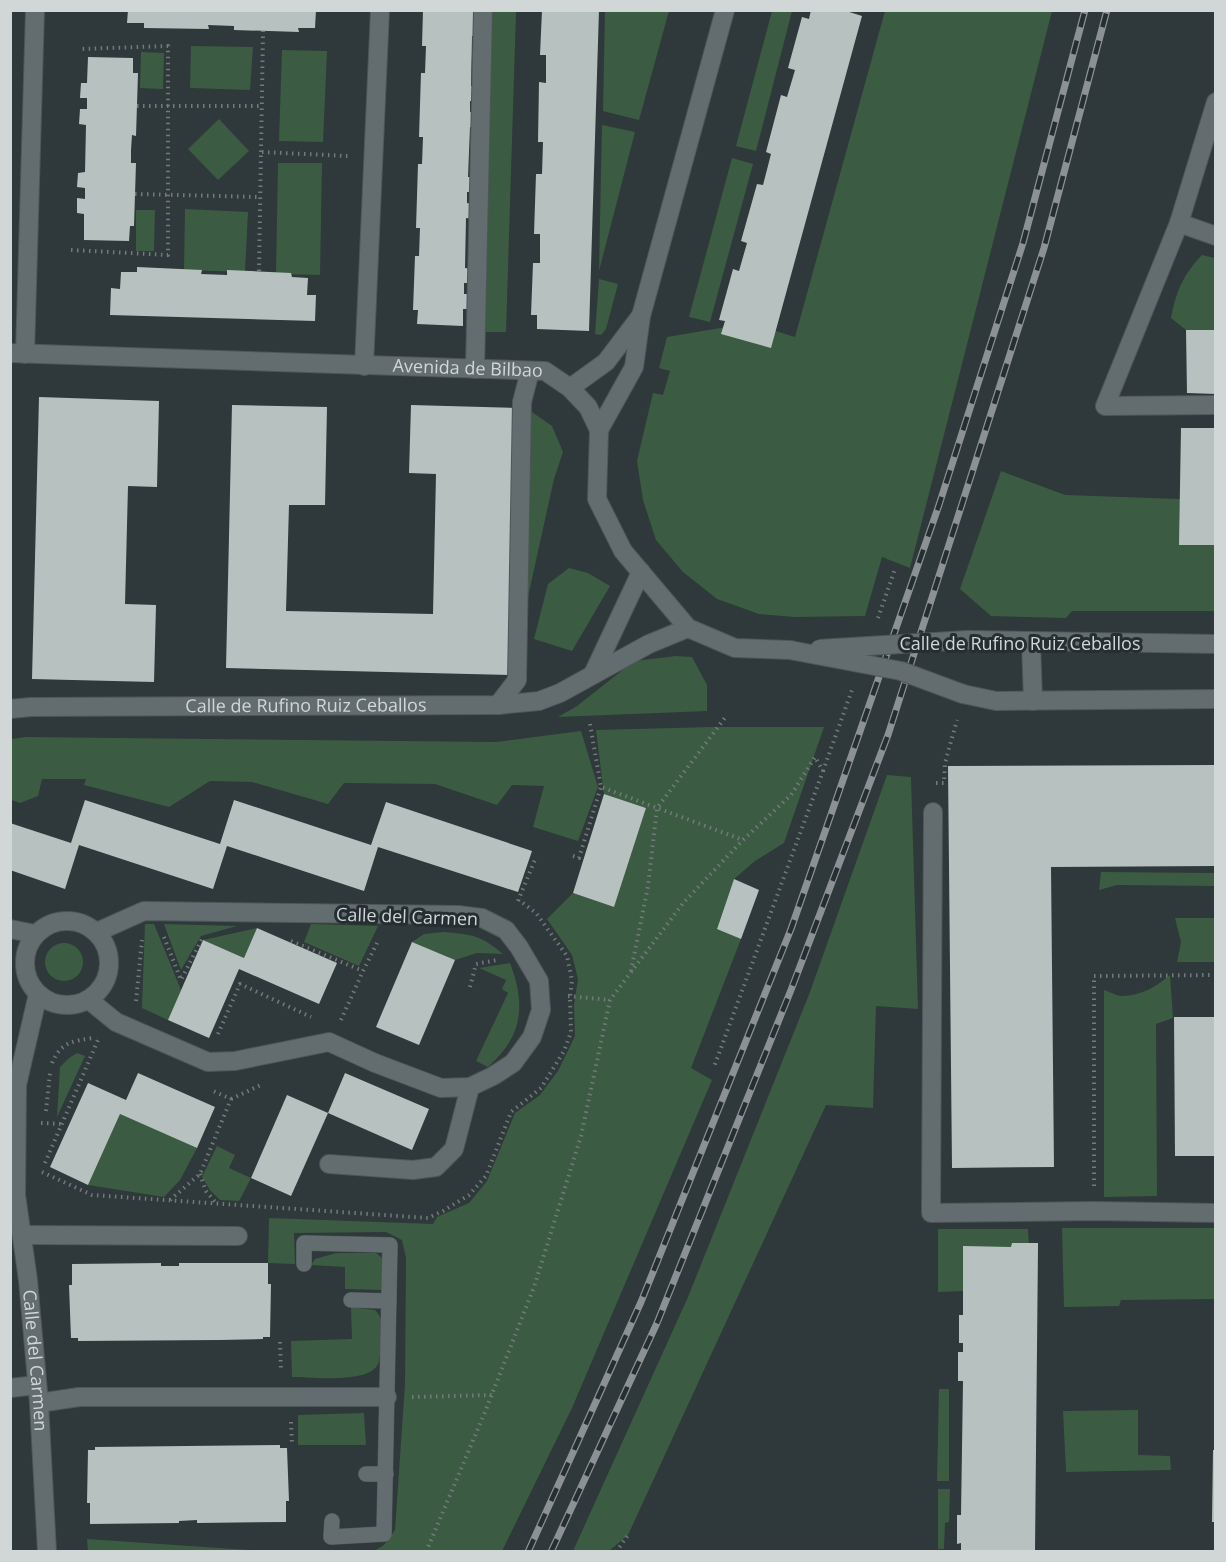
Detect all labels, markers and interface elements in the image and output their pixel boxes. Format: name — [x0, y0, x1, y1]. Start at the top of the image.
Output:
street label: Avenida de Bilbao — [392, 353, 543, 382]
street label: Calle de Rufino Ruiz Ceballos — [899, 631, 1141, 655]
street label: Calle de Rufino Ruiz Ceballos — [185, 692, 427, 717]
street label: Calle del Carmen — [336, 902, 478, 930]
street label: Calle del Carmen — [18, 1288, 54, 1432]

